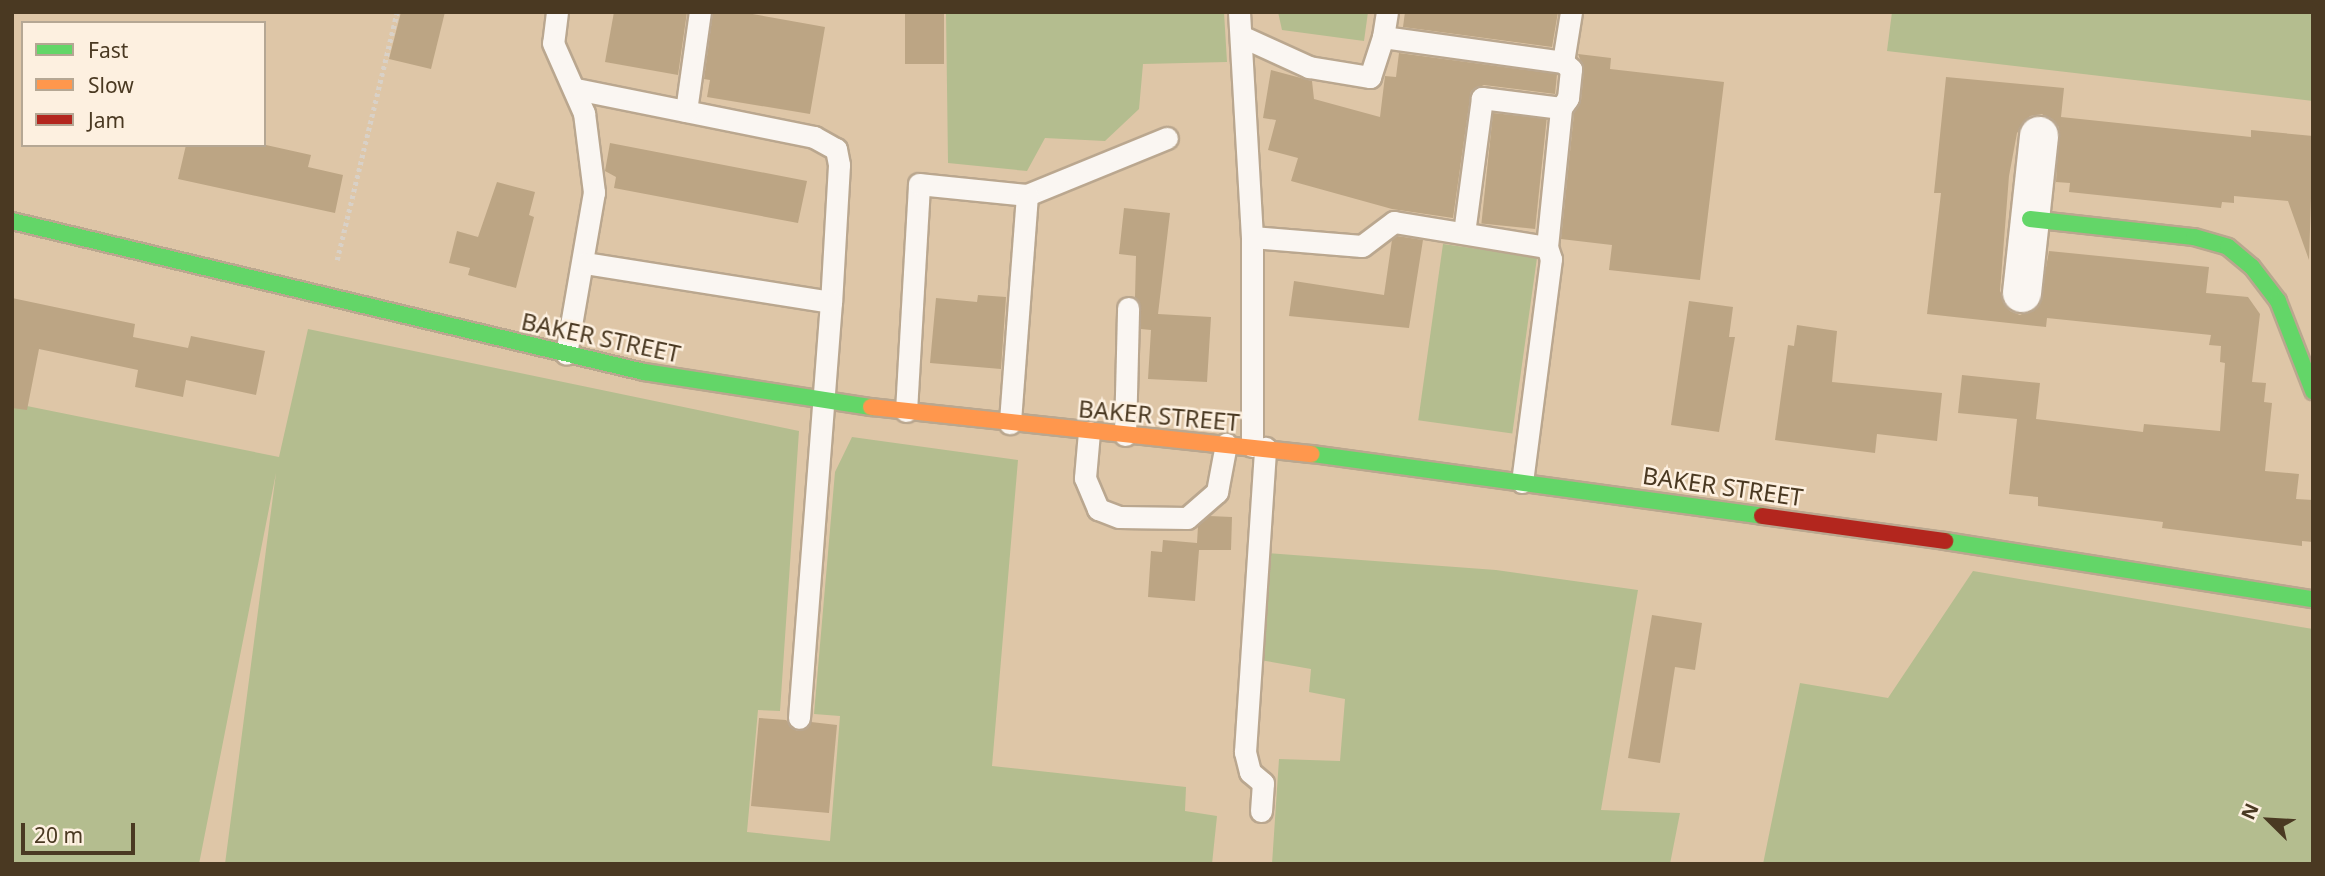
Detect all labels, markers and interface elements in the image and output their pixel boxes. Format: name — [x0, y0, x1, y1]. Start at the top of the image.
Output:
legend — [21, 21, 266, 147]
text: Fast — [88, 36, 128, 64]
text: Slow — [88, 71, 134, 99]
text: Jam — [88, 106, 125, 134]
street label: BAKER STREET — [519, 306, 683, 368]
street label: BAKER STREET — [1077, 394, 1241, 436]
street label: BAKER STREET — [1641, 460, 1805, 512]
north arrow — [2234, 785, 2304, 855]
text: N — [2235, 799, 2265, 824]
scale bar — [24, 810, 138, 854]
text: 20 m — [34, 821, 83, 849]

